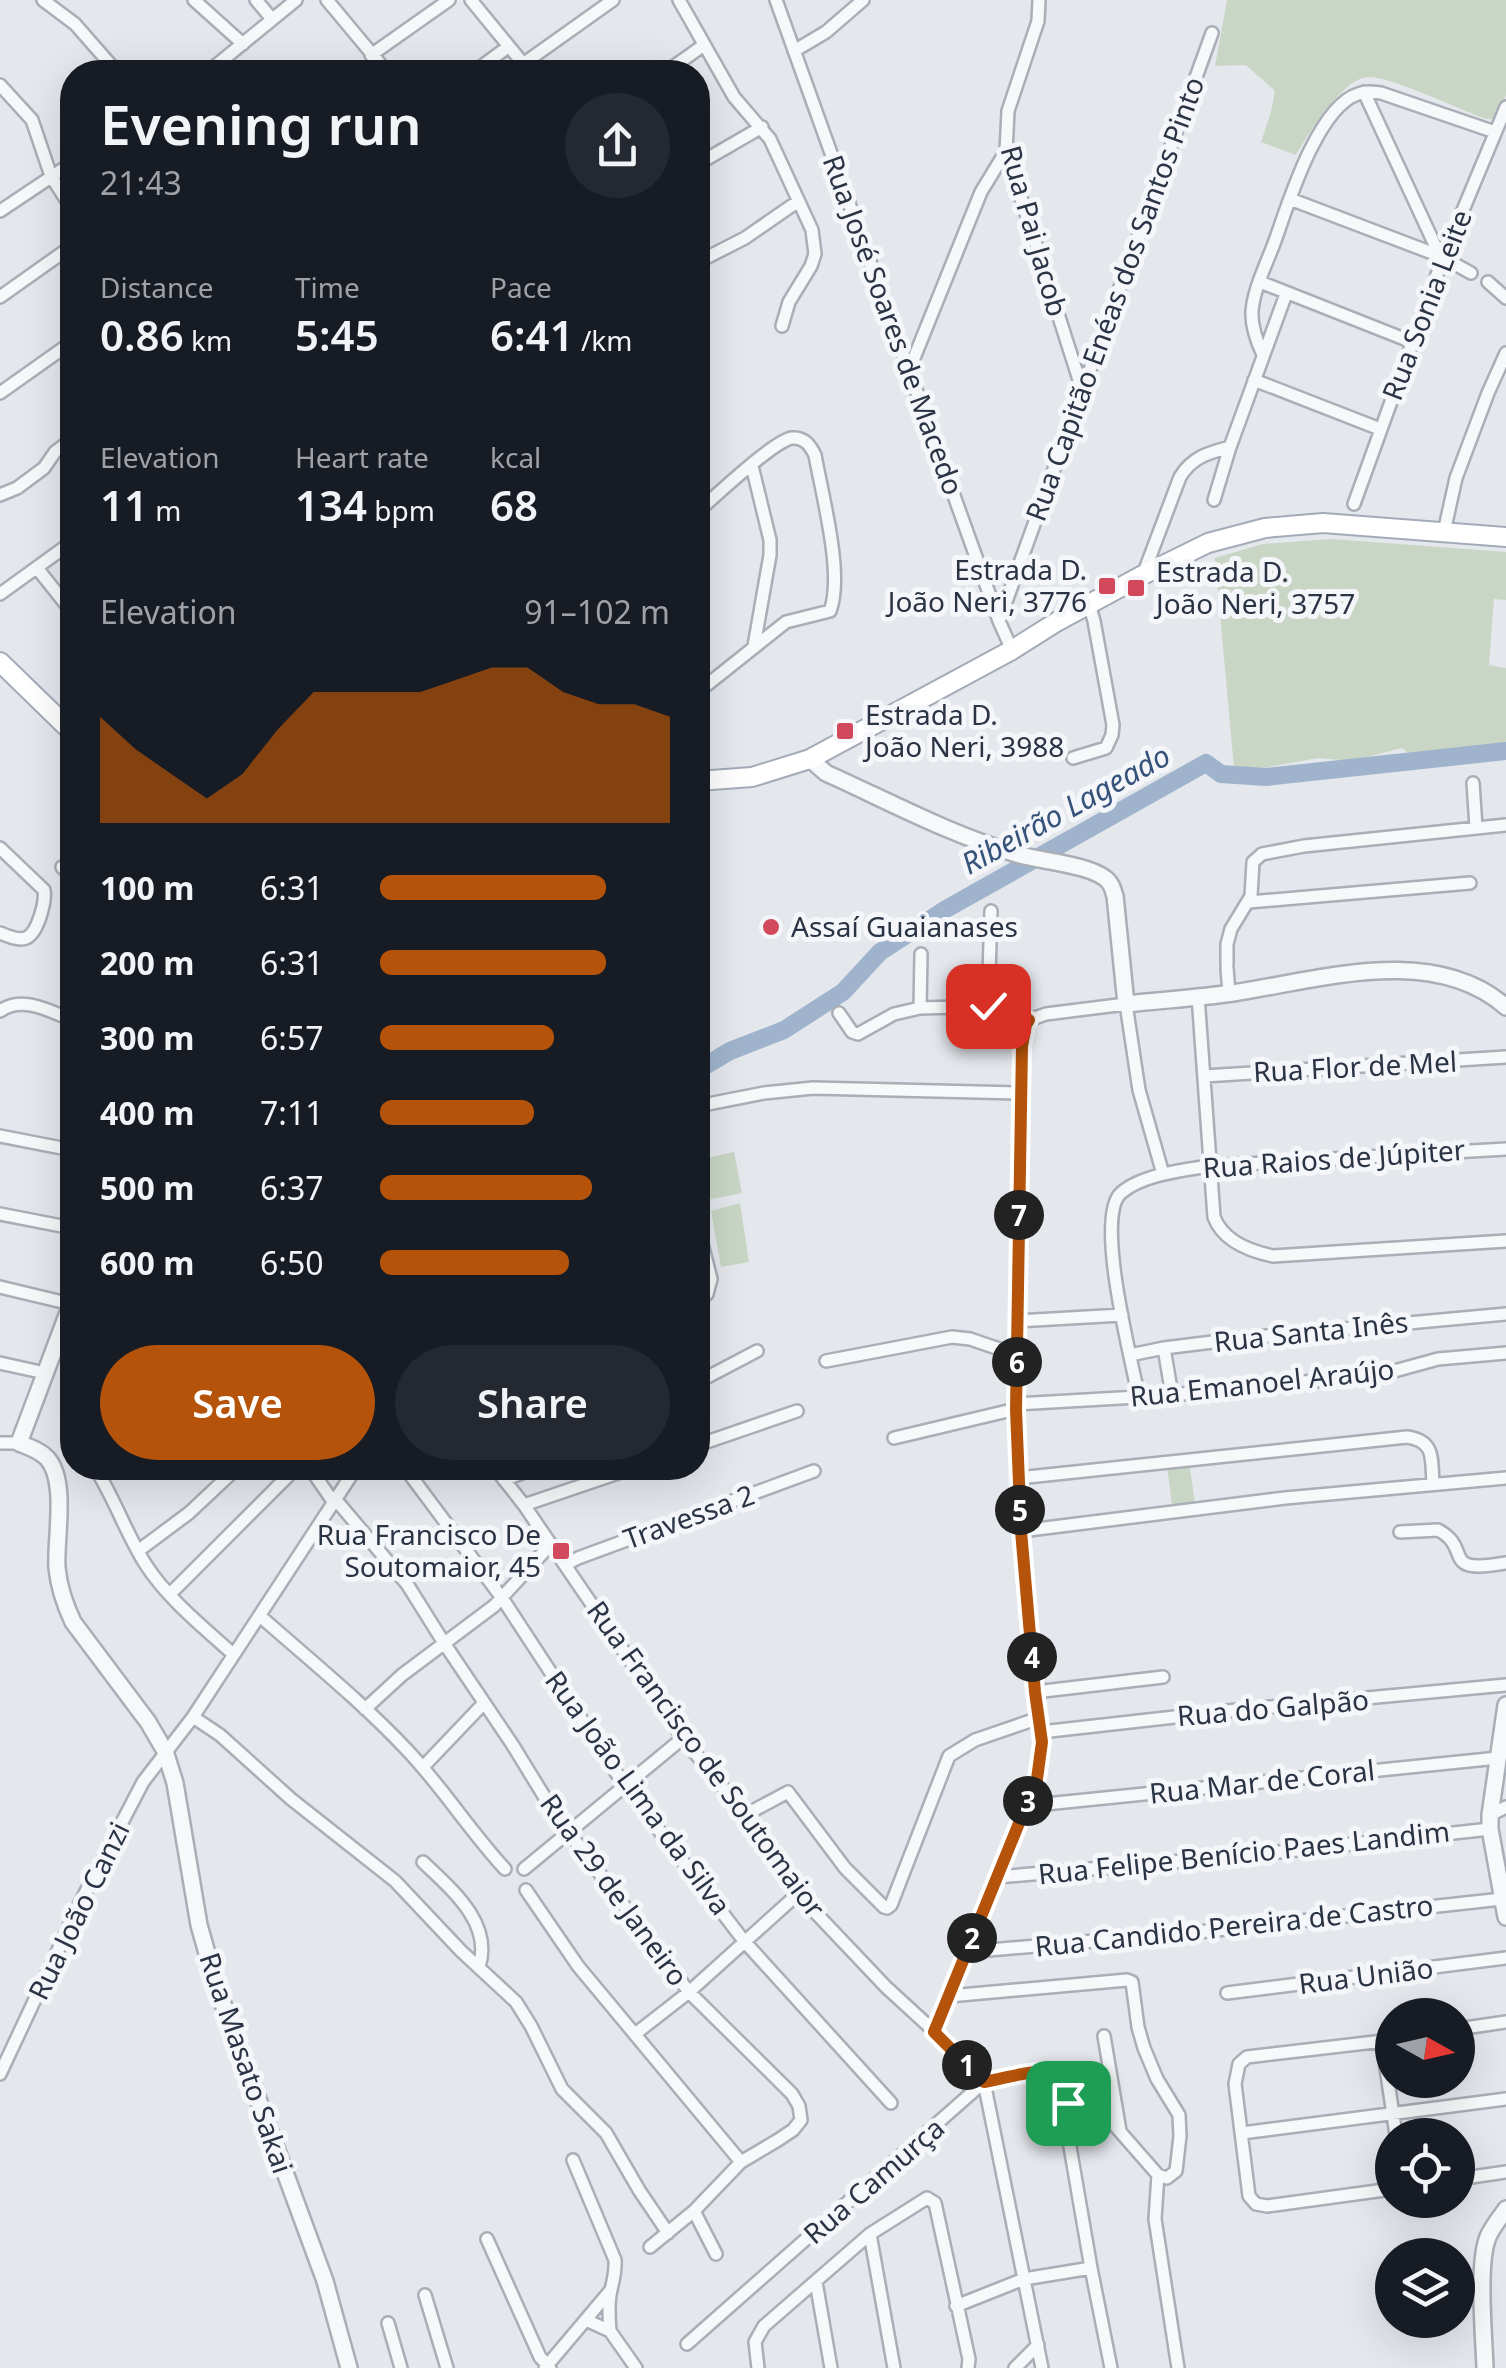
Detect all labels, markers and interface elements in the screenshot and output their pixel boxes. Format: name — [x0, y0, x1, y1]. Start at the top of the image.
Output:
street label: Rua Capitão Enéas dos Santos Pinto — [1016, 71, 1212, 526]
text: Evening run — [100, 86, 421, 161]
button: share — [565, 93, 670, 198]
street label: Rua Pai Jacob — [992, 141, 1077, 320]
street label: Rua José Soares de Macedo — [815, 149, 973, 500]
text: 21:43 — [100, 161, 182, 204]
street label: Rua Sonia Leite — [1372, 204, 1480, 405]
text: Distance — [100, 268, 213, 306]
text: Time — [295, 268, 360, 306]
text: Pace — [490, 268, 552, 306]
text: 0.86 — [100, 306, 184, 363]
text: 5:45 — [295, 306, 379, 363]
text: 6:41 — [490, 306, 574, 363]
text: km — [184, 321, 232, 359]
text: /km — [574, 321, 633, 359]
text: Elevation — [100, 438, 220, 476]
text: Heart rate — [295, 438, 429, 476]
text: kcal — [490, 438, 541, 476]
text: 11 — [100, 476, 148, 533]
text: 134 — [295, 476, 367, 533]
text: 68 — [490, 476, 538, 533]
text: m — [148, 491, 182, 529]
text: bpm — [367, 491, 435, 529]
place label: Estrada D. João Neri, 3776 — [885, 550, 1087, 620]
place label: Estrada D. João Neri, 3757 — [1153, 552, 1355, 622]
marker: Estrada D. João Neri, 3776 — [1096, 575, 1118, 597]
marker: Estrada D. João Neri, 3757 — [1125, 577, 1147, 599]
text: Elevation — [100, 590, 237, 633]
text: 91–102 m — [524, 590, 670, 633]
place label: Estrada D. João Neri, 3988 — [862, 695, 1064, 765]
marker: Estrada D. João Neri, 3988 — [834, 720, 856, 742]
water label: Ribeirão Lageado — [953, 734, 1177, 883]
text: 100 m — [100, 866, 194, 909]
text: 6:31 — [260, 866, 324, 909]
place label: Assaí Guaianases — [791, 907, 1018, 945]
marker: Assaí Guaianases — [760, 916, 782, 938]
text: 200 m — [100, 941, 194, 984]
text: 6:31 — [260, 941, 324, 984]
pin — [946, 964, 1031, 1049]
icon: check — [961, 979, 1016, 1034]
text: 300 m — [100, 1016, 194, 1059]
text: 6:57 — [260, 1016, 324, 1059]
street label: Rua Flor de Mel — [1252, 1042, 1458, 1090]
text: 400 m — [100, 1091, 194, 1134]
text: 7:11 — [260, 1091, 324, 1134]
street label: Rua Raios de Júpiter — [1202, 1130, 1467, 1186]
text: 500 m — [100, 1166, 194, 1209]
text: 6:37 — [260, 1166, 324, 1209]
pin: 7 — [994, 1190, 1044, 1240]
text: 7 — [1011, 1196, 1027, 1234]
text: 600 m — [100, 1241, 194, 1284]
text: 6:50 — [260, 1241, 324, 1284]
street label: Rua Santa Inês — [1212, 1302, 1410, 1360]
pin: 6 — [992, 1337, 1042, 1387]
text: 6 — [1009, 1343, 1025, 1381]
button: Save — [100, 1345, 375, 1460]
button: Share — [395, 1345, 670, 1460]
street label: Rua Emanoel Araújo — [1128, 1349, 1396, 1415]
street label: Travessa 2 — [618, 1475, 759, 1557]
pin: 5 — [995, 1485, 1045, 1535]
text: 5 — [1012, 1491, 1028, 1529]
place label: Rua Francisco De Soutomaior, 45 — [317, 1515, 541, 1585]
marker: Rua Francisco De Soutomaior, 45 — [550, 1540, 572, 1562]
street label: Rua Francisco de Soutomaior — [579, 1592, 835, 1925]
pin: 4 — [1007, 1632, 1057, 1682]
text: 4 — [1024, 1638, 1040, 1676]
street label: Rua João Lima da Silva — [537, 1663, 740, 1922]
street label: Rua do Galpão — [1175, 1680, 1370, 1734]
street label: Rua Mar de Coral — [1147, 1750, 1377, 1812]
pin: 3 — [1003, 1776, 1053, 1826]
text: 3 — [1020, 1782, 1036, 1820]
street label: Rua 29 de Janeiro — [532, 1786, 697, 1993]
street label: Rua Felipe Benício Paes Landim — [1036, 1811, 1452, 1893]
street label: Rua João Canzi — [19, 1815, 138, 2006]
street label: Rua Candido Pereira de Castro — [1033, 1885, 1435, 1965]
pin: 2 — [947, 1913, 997, 1963]
text: 2 — [964, 1919, 980, 1957]
street label: Rua Masato Sakai — [191, 1947, 303, 2178]
street label: Rua União — [1296, 1948, 1435, 2002]
north arrow — [1375, 1998, 1475, 2098]
map controls — [1375, 1998, 1475, 2338]
pin: 1 — [942, 2040, 992, 2090]
text: 1 — [959, 2046, 975, 2084]
pin — [1026, 2061, 1111, 2146]
icon: arrive — [1041, 2076, 1096, 2131]
street label: Rua Camurça — [795, 2109, 952, 2252]
button: locate — [1375, 2118, 1475, 2218]
button: layers — [1375, 2238, 1475, 2338]

